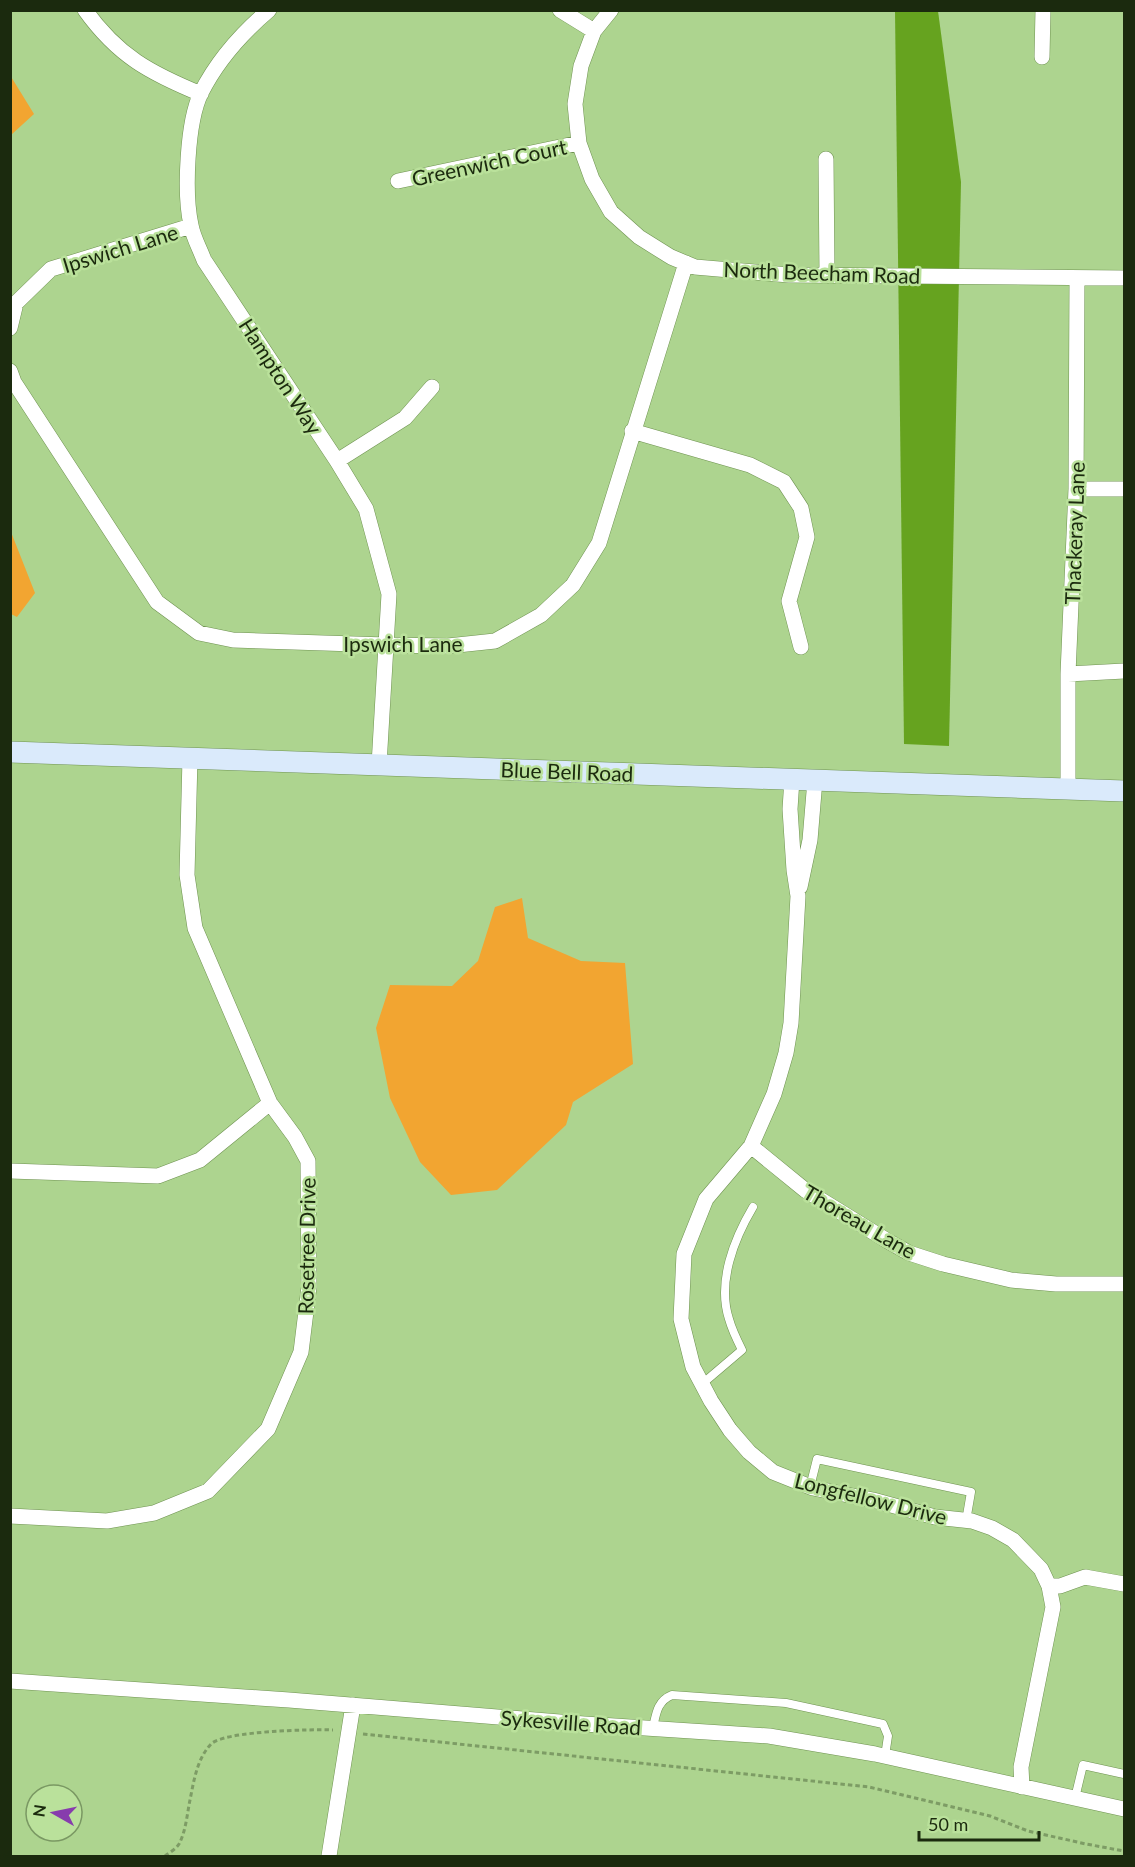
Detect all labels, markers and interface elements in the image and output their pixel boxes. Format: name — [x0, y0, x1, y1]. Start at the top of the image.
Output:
street label: Greenwich Court — [409, 133, 569, 191]
street label: Ipswich Lane — [59, 219, 181, 277]
street label: North Beecham Road — [723, 256, 921, 288]
street label: Hampton Way — [234, 313, 328, 439]
street label: Thackeray Lane — [1059, 461, 1089, 605]
street label: Ipswich Lane — [343, 631, 463, 656]
street label: Blue Bell Road — [500, 756, 634, 786]
street label: Rosetree Drive — [292, 1177, 320, 1315]
street label: Thoreau Lane — [799, 1179, 921, 1263]
street label: Longfellow Drive — [792, 1467, 950, 1529]
street label: Sykesville Road — [500, 1705, 642, 1739]
north arrow — [24, 1783, 84, 1843]
text: N — [28, 1803, 49, 1818]
scale bar — [919, 1804, 1039, 1842]
text: 50 m — [928, 1813, 968, 1835]

